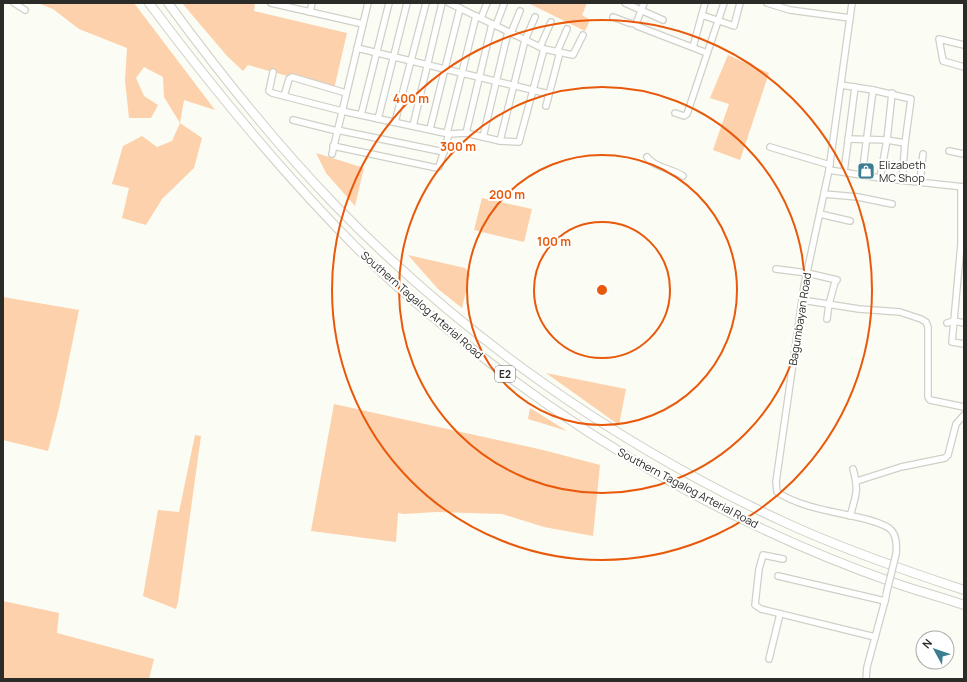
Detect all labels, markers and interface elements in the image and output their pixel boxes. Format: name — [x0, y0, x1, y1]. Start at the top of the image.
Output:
text: 400 m — [393, 90, 429, 107]
text: 300 m — [440, 138, 476, 155]
place label: Elizabeth MC Shop — [879, 157, 926, 185]
shop icon: Elizabeth MC Shop — [856, 161, 876, 181]
text: 200 m — [489, 186, 525, 203]
text: 100 m — [537, 233, 571, 250]
street label: Southern Tagalog Arterial Road — [358, 247, 487, 362]
street label: Bagumbayan Road — [785, 271, 814, 367]
centre of rings — [595, 283, 609, 297]
road number: E2 — [495, 366, 515, 382]
street label: Southern Tagalog Arterial Road — [615, 444, 761, 531]
north arrow — [915, 630, 955, 670]
text: N — [919, 635, 935, 651]

